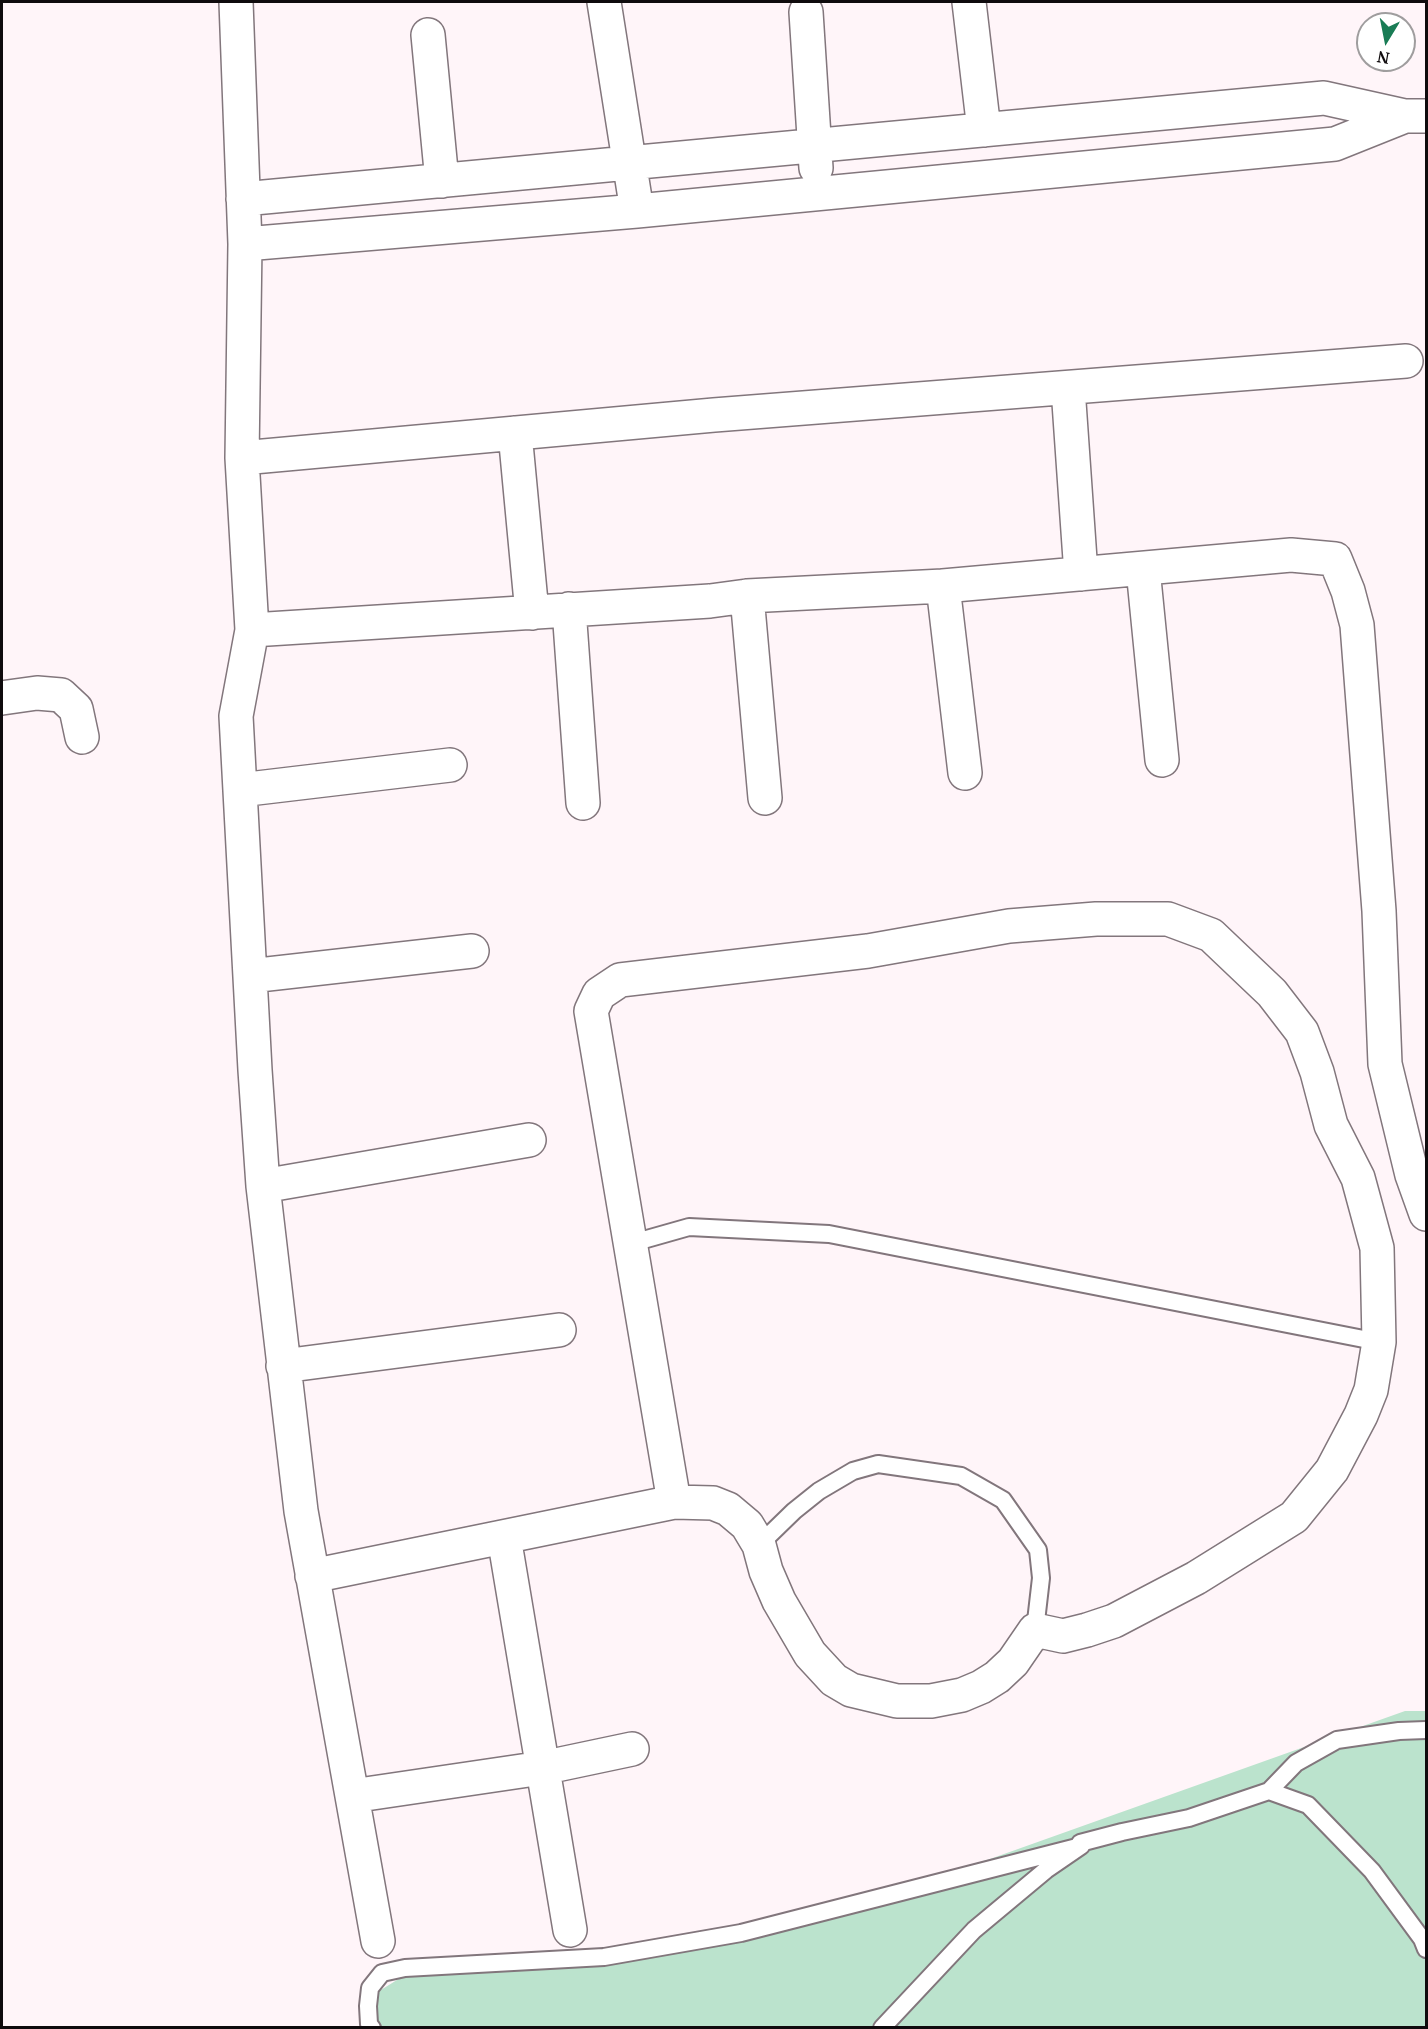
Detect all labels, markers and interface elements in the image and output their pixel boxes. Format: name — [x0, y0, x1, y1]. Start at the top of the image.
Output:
north arrow — [1356, 12, 1416, 72]
text: N — [1375, 46, 1391, 70]

